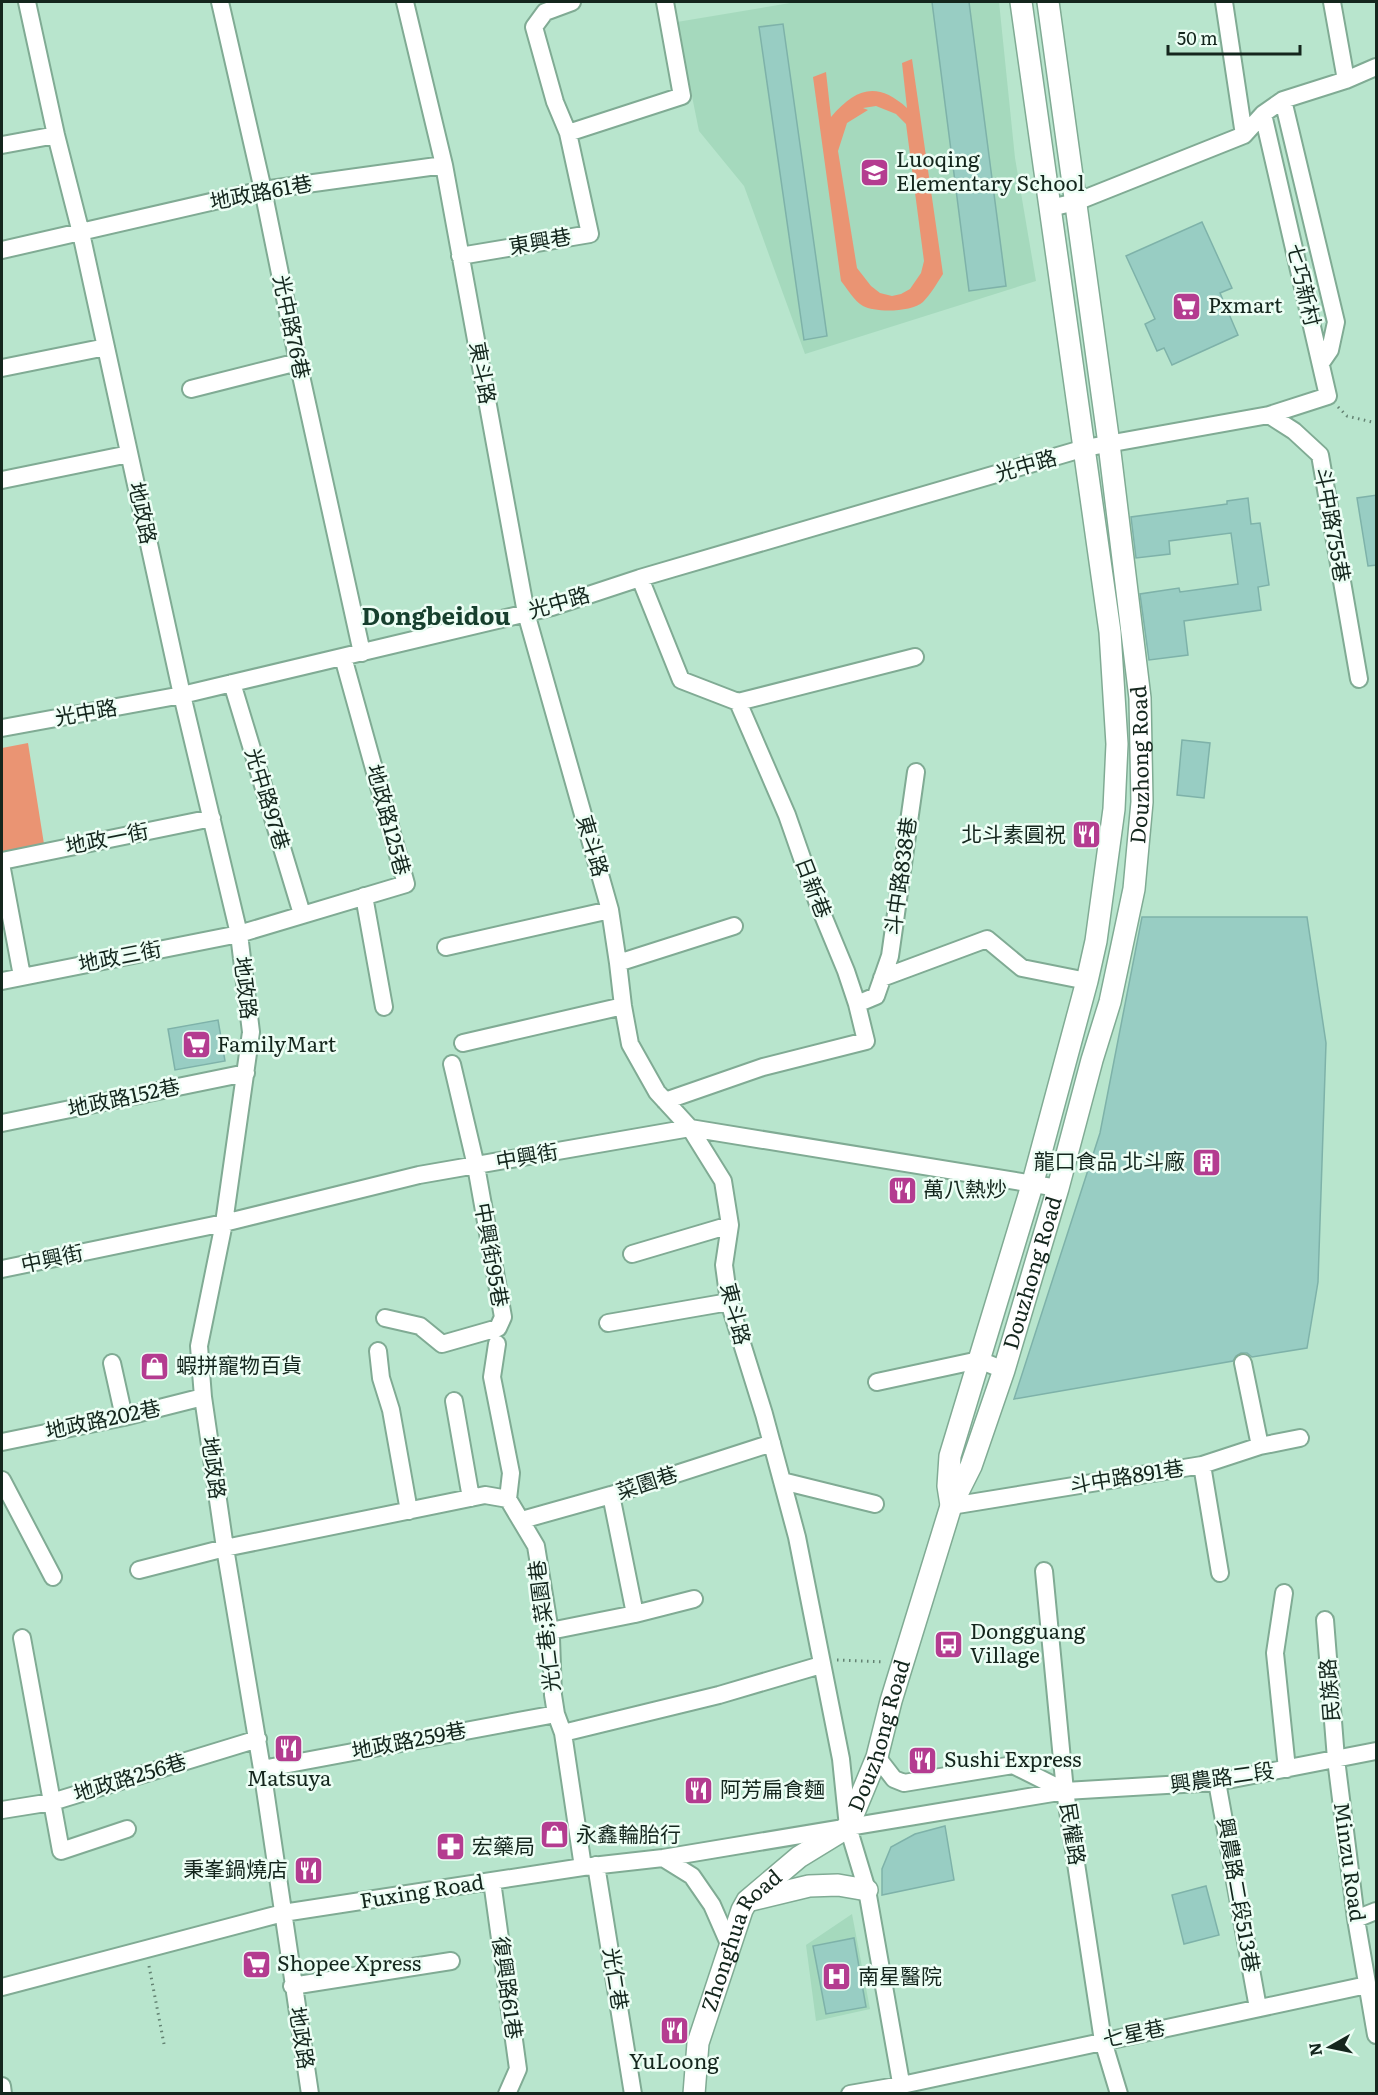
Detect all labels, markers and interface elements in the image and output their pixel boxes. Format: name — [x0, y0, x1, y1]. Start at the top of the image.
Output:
scale bar — [1168, 18, 1300, 56]
text: 50 m — [1177, 24, 1218, 51]
place label: Luoqing Elementary School — [896, 142, 1085, 197]
school or university icon: Luoqing Elementary School — [859, 156, 891, 188]
street label: 地政路61巷 — [207, 165, 314, 216]
street label: 東興巷 — [506, 219, 573, 260]
street label: 七巧新村 — [1281, 240, 1330, 329]
street label: 光中路76巷 — [267, 271, 320, 382]
place label: Pxmart — [1208, 288, 1283, 319]
supermarket icon: Pxmart — [1171, 290, 1203, 322]
street label: 東斗路 — [464, 339, 505, 406]
street label: 光中路 — [991, 440, 1060, 487]
street label: 斗中路755巷 — [1309, 465, 1360, 584]
street label: 地政路 — [123, 478, 166, 547]
street label: 光中路 — [524, 577, 593, 624]
district label: Dongbeidou — [362, 597, 510, 632]
street label: Douzhong Road — [1120, 684, 1155, 845]
street label: 光中路 — [52, 690, 119, 731]
street label: 光中路97巷 — [239, 743, 300, 853]
street label: 地政路125巷 — [361, 760, 420, 878]
street label: 東斗路 — [571, 811, 618, 880]
street label: 地政一街 — [62, 813, 151, 860]
street label: 斗中路838巷 — [875, 815, 922, 936]
place label: 北斗素圓祝 — [961, 817, 1066, 848]
restaurant icon: 北斗素圓祝 — [1071, 819, 1103, 851]
street label: 日新巷 — [790, 852, 841, 922]
street label: 地政三街 — [75, 931, 164, 978]
street label: 地政路 — [228, 955, 267, 1021]
place label: FamilyMart — [217, 1027, 337, 1058]
supermarket icon: FamilyMart — [180, 1029, 212, 1061]
street label: 地政路152巷 — [65, 1069, 182, 1123]
street label: 中興街 — [493, 1134, 560, 1175]
place label: 龍口食品 北斗廠 — [1034, 1144, 1185, 1175]
building icon: 龍口食品 北斗廠 — [1190, 1146, 1222, 1178]
place label: 萬八熱炒 — [923, 1172, 1007, 1203]
restaurant icon: 萬八熱炒 — [886, 1174, 918, 1206]
street label: Douzhong Road — [993, 1192, 1068, 1353]
street label: 中興街95巷 — [469, 1200, 518, 1309]
street label: 中興街 — [17, 1235, 86, 1278]
street label: 東斗路 — [715, 1279, 760, 1348]
place label: 蝦拼寵物百貨 — [176, 1348, 302, 1379]
shop icon: 蝦拼寵物百貨 — [139, 1350, 171, 1382]
street label: 地政路202巷 — [42, 1390, 163, 1445]
street label: 地政路 — [196, 1434, 235, 1501]
street label: 斗中路891巷 — [1067, 1450, 1186, 1499]
street label: 菜園巷 — [611, 1456, 681, 1505]
street label: 光仁巷;菜園巷 — [519, 1558, 566, 1694]
place label: Dongguang Village — [970, 1614, 1086, 1669]
bus stop icon: Dongguang Village — [933, 1628, 965, 1660]
street label: Douzhong Road — [838, 1655, 916, 1816]
street label: 民族路 — [1310, 1658, 1345, 1723]
street label: 地政路259巷 — [348, 1712, 469, 1765]
restaurant icon: Matsuya — [273, 1732, 305, 1764]
place label: Sushi Express — [944, 1742, 1082, 1773]
street label: 地政路256巷 — [69, 1744, 190, 1807]
restaurant icon: Sushi Express — [907, 1744, 939, 1776]
street label: 興農路二段 — [1168, 1753, 1276, 1798]
place label: Matsuya — [247, 1761, 332, 1792]
place label: 阿芳扁食麵 — [720, 1772, 825, 1803]
restaurant icon: 阿芳扁食麵 — [683, 1774, 715, 1806]
street label: 民權路 — [1054, 1800, 1095, 1867]
street label: Minzu Road — [1328, 1800, 1375, 1924]
street label: 興農路二段513巷 — [1212, 1815, 1269, 1974]
place label: 永鑫輪胎行 — [576, 1817, 681, 1848]
shop icon: 永鑫輪胎行 — [539, 1819, 571, 1851]
place label: 宏藥局 — [472, 1829, 535, 1860]
pharmacy icon: 宏藥局 — [435, 1831, 467, 1863]
place label: 秉峯鍋燒店 — [183, 1852, 288, 1883]
restaurant icon: 秉峯鍋燒店 — [293, 1854, 325, 1886]
street label: Zhonghua Road — [691, 1860, 787, 2015]
street label: Fuxing Road — [357, 1864, 486, 1915]
street label: 復興路61巷 — [487, 1934, 532, 2041]
street label: 光仁巷 — [597, 1945, 638, 2012]
place label: Shopee Xpress — [277, 1946, 421, 1977]
supermarket icon: Shopee Xpress — [240, 1948, 272, 1980]
place label: 南星醫院 — [858, 1959, 942, 1990]
hospital icon: 南星醫院 — [821, 1961, 853, 1993]
street label: 地政路 — [283, 2004, 324, 2071]
street label: 七星巷 — [1099, 2010, 1168, 2053]
restaurant icon: YuLoong — [658, 2015, 690, 2047]
north arrow — [1300, 2017, 1360, 2077]
text: N — [1301, 2041, 1327, 2058]
place label: YuLoong — [629, 2044, 719, 2075]

